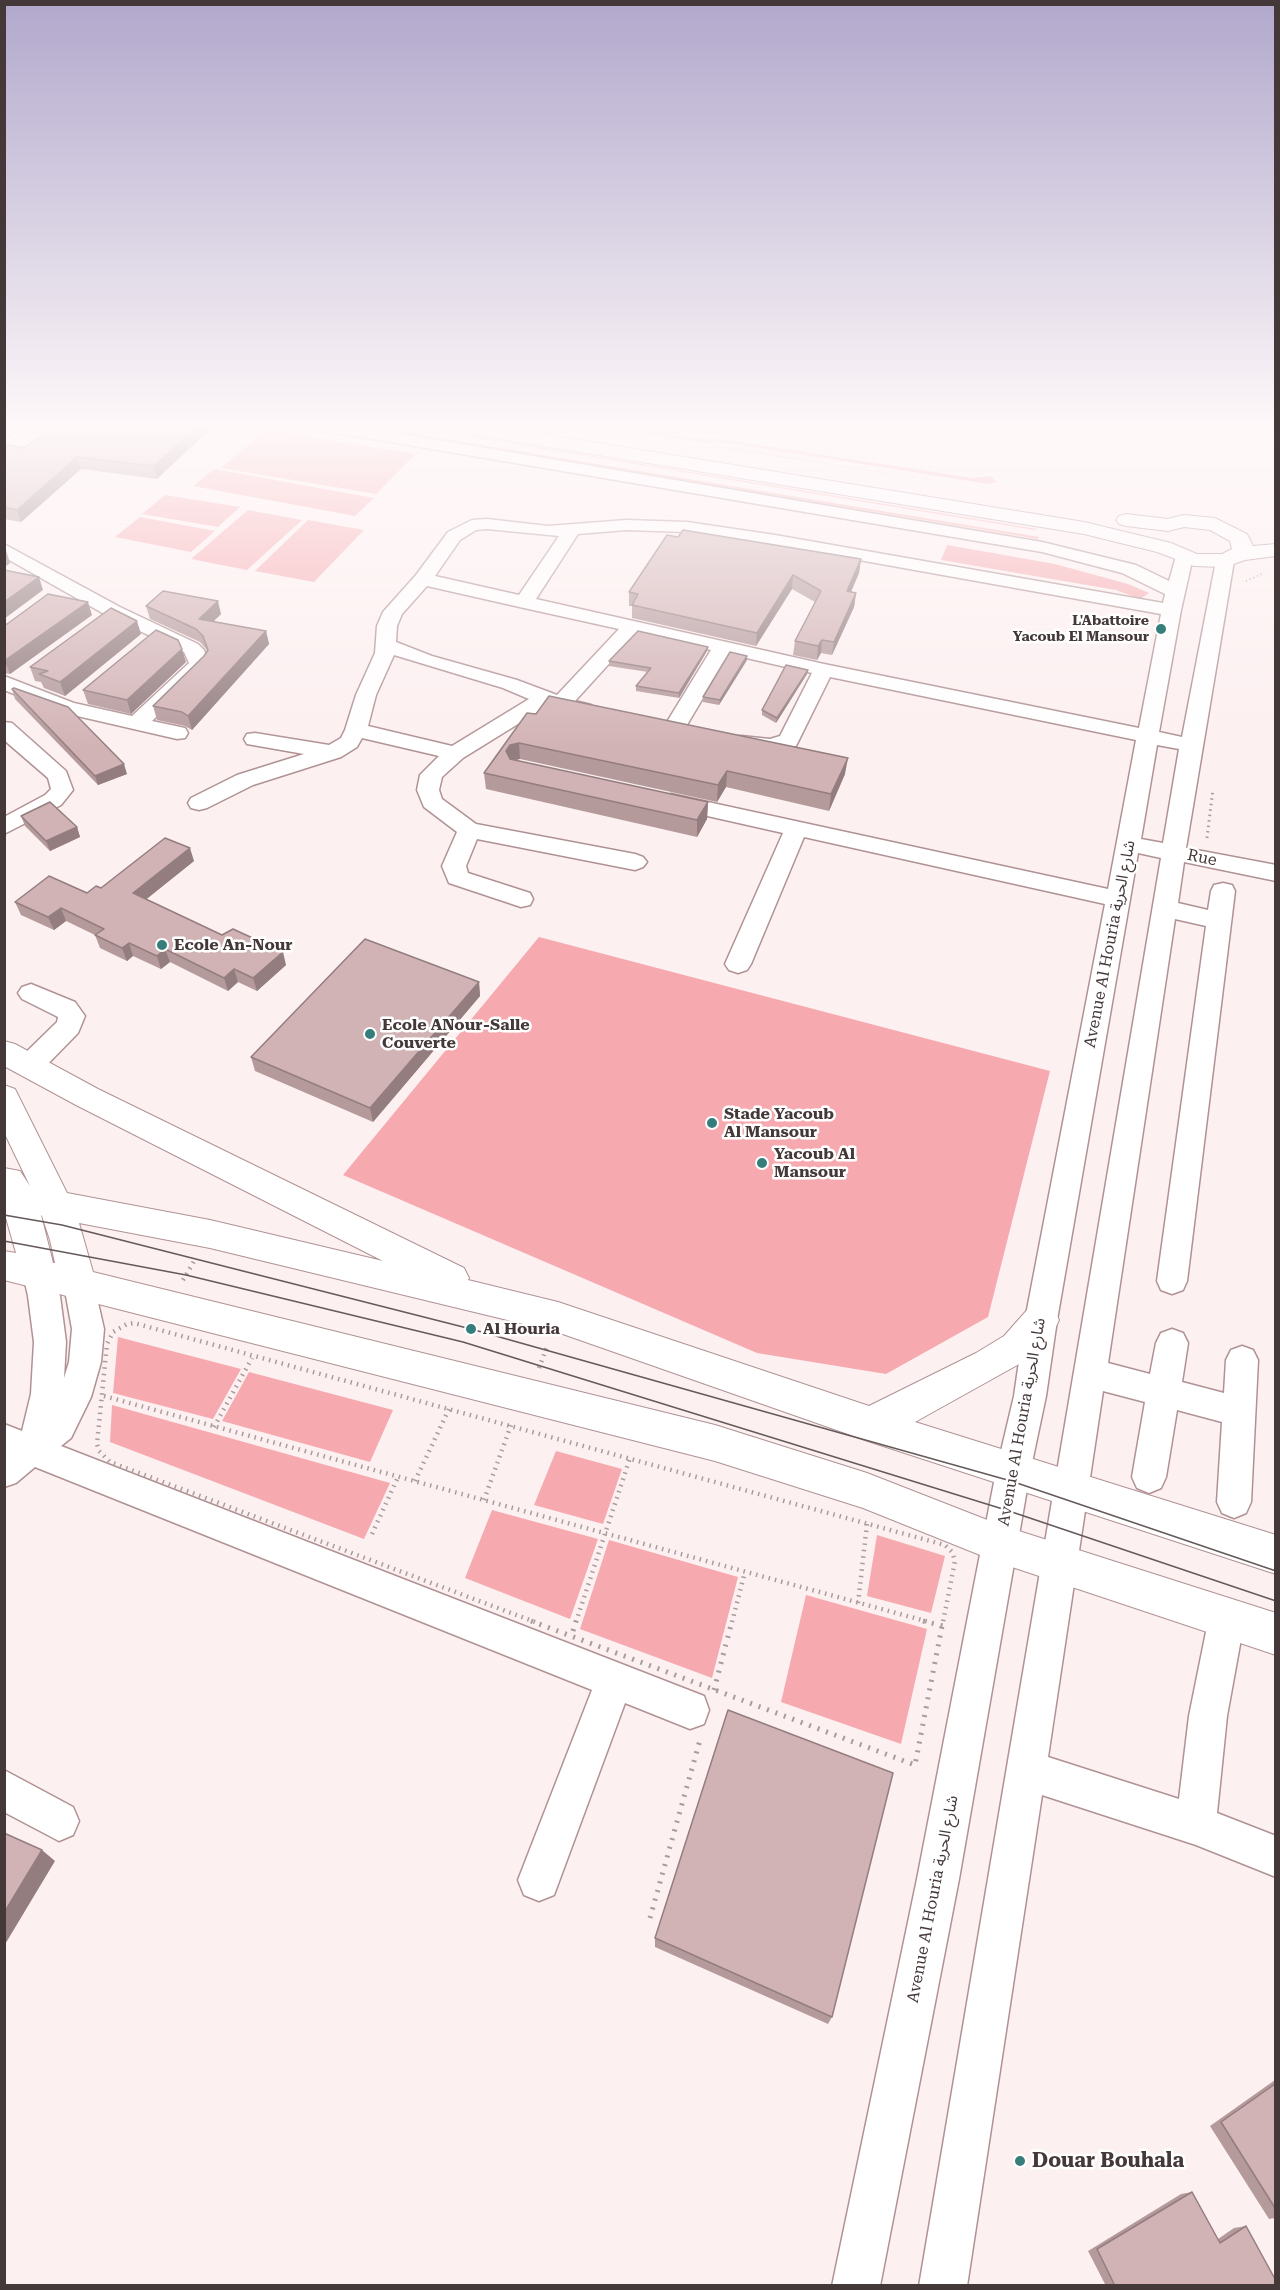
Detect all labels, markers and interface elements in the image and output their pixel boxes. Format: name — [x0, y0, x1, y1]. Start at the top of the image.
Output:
place label: L'Abattoire Yacoub El Mansour — [1013, 613, 1149, 646]
marker: L'Abattoire Yacoub El Mansour — [1154, 622, 1168, 636]
street label: Avenue Al Houria شارع الحرية — [1080, 839, 1140, 1049]
street label: Rue — [1186, 846, 1218, 870]
place label: Ecole An-Nour — [174, 935, 293, 955]
marker: Ecole An-Nour — [155, 938, 169, 952]
place label: Ecole ANour-Salle Couverte — [382, 1015, 530, 1053]
marker: Ecole ANour-Salle Couverte — [363, 1027, 377, 1041]
place label: Stade Yacoub Al Mansour — [724, 1104, 834, 1142]
marker: Stade Yacoub Al Mansour — [705, 1116, 719, 1130]
place label: Yacoub Al Mansour — [774, 1144, 855, 1182]
marker: Yacoub Al Mansour — [755, 1156, 769, 1170]
street label: Avenue Al Houria شارع الحرية — [994, 1316, 1050, 1528]
place label: Al Houria — [483, 1319, 560, 1339]
marker: Al Houria — [464, 1322, 478, 1336]
street label: Avenue Al Houria شارع الحرية — [903, 1794, 963, 2004]
place label: Douar Bouhala — [1032, 2149, 1184, 2173]
marker: Douar Bouhala — [1013, 2154, 1027, 2168]

